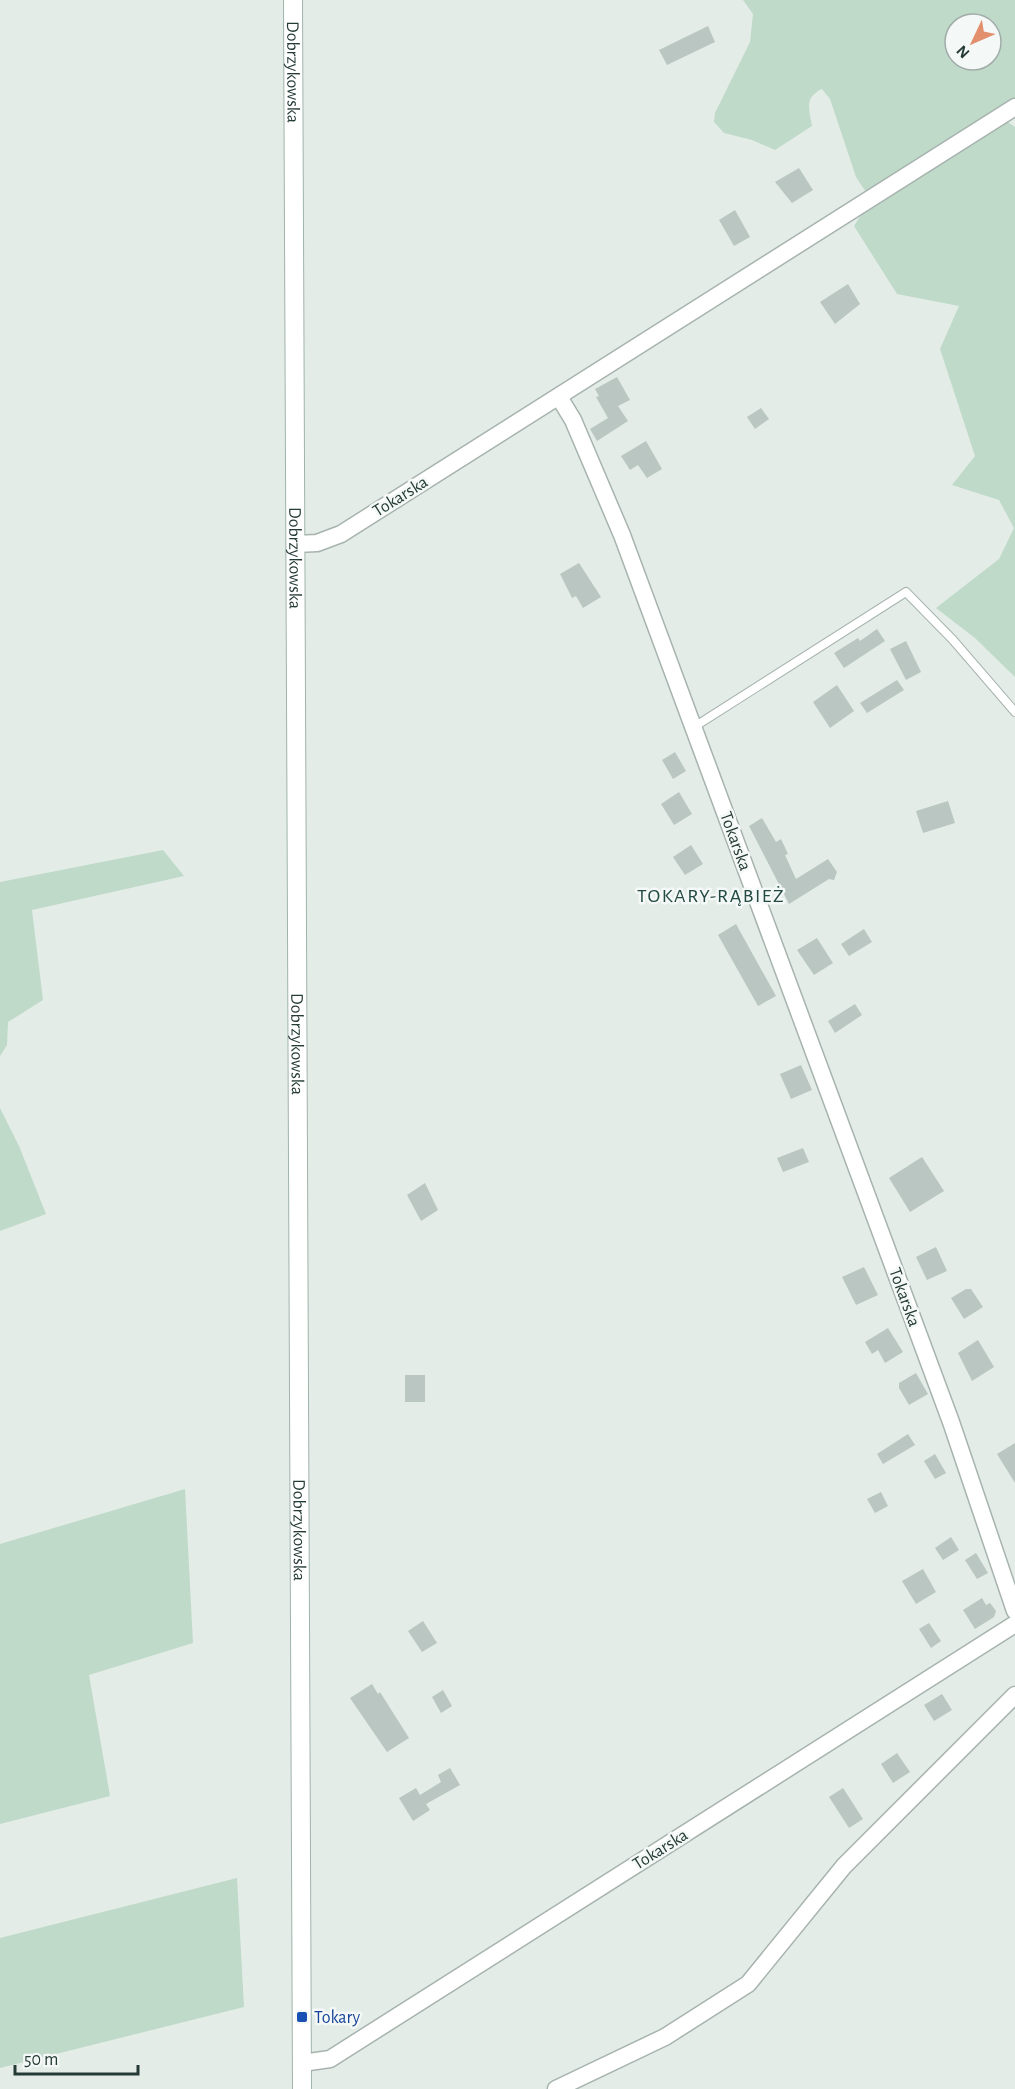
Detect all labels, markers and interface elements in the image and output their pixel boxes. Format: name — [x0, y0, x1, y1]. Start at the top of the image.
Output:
north arrow — [943, 12, 1003, 72]
street label: Dobrzykowska — [283, 21, 302, 123]
text: N — [953, 42, 973, 61]
street label: Tokarska — [370, 473, 431, 521]
street label: Dobrzykowska — [285, 507, 304, 609]
street label: Tokarska — [716, 810, 754, 873]
district label: TOKARY-RĄBIEŻ — [637, 886, 785, 906]
street label: Dobrzykowska — [287, 993, 306, 1095]
street label: Tokarska — [885, 1266, 923, 1329]
street label: Dobrzykowska — [289, 1479, 308, 1581]
street label: Tokarska — [630, 1826, 691, 1874]
place label: Tokary — [314, 2009, 360, 2027]
marker: Tokary — [295, 2010, 309, 2024]
scale bar — [15, 2038, 138, 2076]
text: 50 m — [24, 2051, 58, 2069]

